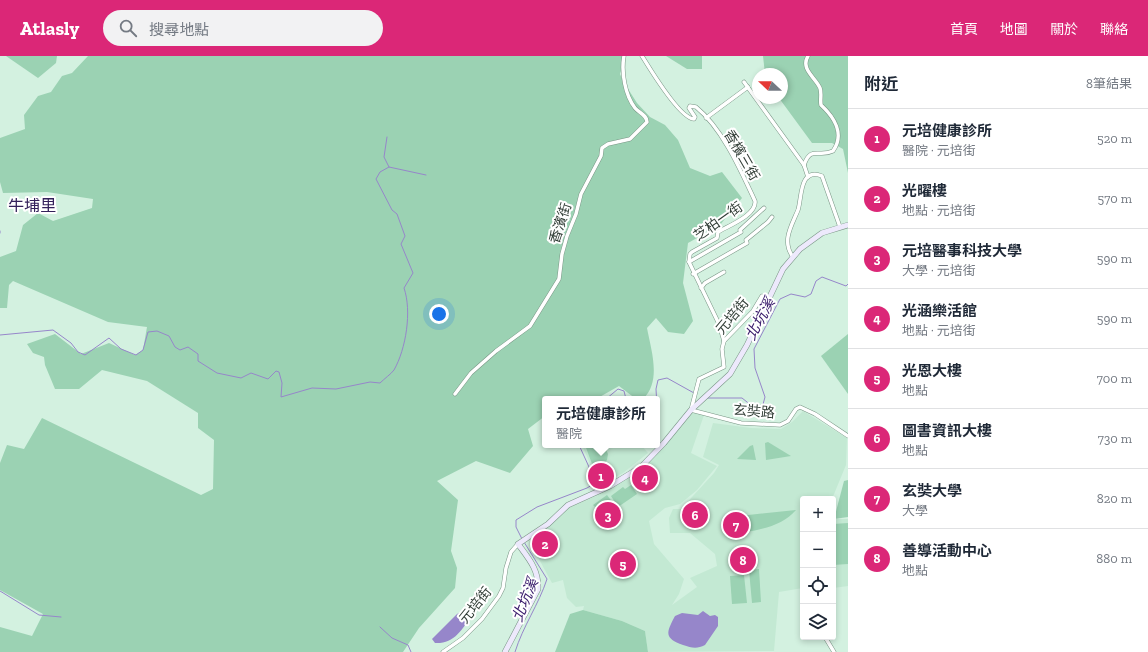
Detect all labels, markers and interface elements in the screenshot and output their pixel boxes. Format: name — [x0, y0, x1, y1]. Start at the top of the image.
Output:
search box — [103, 10, 383, 46]
text: Atlasly — [20, 17, 79, 40]
icon: search — [117, 17, 139, 39]
text: 搜尋地點 — [149, 21, 209, 39]
text: 首頁 — [950, 21, 978, 38]
text: 地圖 — [1000, 21, 1028, 38]
text: 關於 — [1050, 21, 1078, 38]
text: 聯絡 — [1100, 21, 1128, 38]
north arrow — [752, 68, 788, 104]
text: 附近 — [864, 74, 898, 94]
text: 8筆結果 — [1086, 76, 1132, 91]
text: 元培健康診所 — [902, 122, 992, 140]
street label: 香檳三街 — [720, 127, 763, 184]
text: 1 — [874, 131, 880, 146]
text: 520 m — [1097, 131, 1132, 146]
text: 醫院 · 元培街 — [902, 143, 976, 158]
text: 光曜樓 — [902, 182, 947, 200]
text: 2 — [874, 191, 880, 206]
text: 570 m — [1098, 191, 1132, 206]
district label: 牛埔里 — [8, 196, 56, 215]
street label: 芝柏一街 — [690, 198, 746, 244]
street label: 香濱街 — [546, 201, 575, 246]
text: 地點 · 元培街 — [902, 203, 976, 218]
text: 元培醫事科技大學 — [902, 242, 1022, 260]
text: 3 — [874, 251, 880, 266]
text: 590 m — [1097, 251, 1132, 266]
text: 大學 · 元培街 — [902, 263, 976, 278]
water label: 北坑溪 — [741, 293, 779, 343]
street label: 元培街 — [712, 295, 752, 338]
text: 光涵樂活館 — [902, 302, 977, 320]
your location — [429, 304, 449, 324]
text: 4 — [873, 311, 881, 326]
text: 590 m — [1097, 311, 1132, 326]
text: 地點 · 元培街 — [902, 323, 976, 338]
text: 光恩大樓 — [902, 362, 962, 380]
text: 5 — [874, 371, 880, 386]
text: 700 m — [1097, 371, 1132, 386]
text: 地點 — [902, 383, 928, 398]
popup — [542, 396, 660, 448]
street label: 玄奘路 — [732, 401, 776, 422]
text: 元培健康診所 — [556, 405, 646, 423]
text: 圖書資訊大樓 — [902, 422, 992, 440]
text: 醫院 — [556, 426, 582, 441]
text: 6 — [874, 431, 880, 446]
text: 730 m — [1098, 431, 1132, 446]
text: 地點 — [902, 443, 928, 458]
pin: 1 — [588, 461, 614, 491]
pin: 4 — [632, 463, 658, 493]
text: 玄奘大學 — [902, 482, 962, 500]
text: 7 — [874, 491, 880, 506]
text: 820 m — [1097, 491, 1132, 506]
map controls — [800, 496, 836, 640]
button: + — [800, 496, 836, 532]
pin: 3 — [595, 500, 621, 530]
pin: 6 — [682, 500, 708, 530]
text: 大學 — [902, 503, 928, 518]
pin: 7 — [723, 510, 749, 540]
pin: 2 — [532, 529, 558, 559]
button: − — [800, 532, 836, 568]
text: 善導活動中心 — [902, 542, 992, 560]
pin: 8 — [730, 545, 756, 575]
pin: 5 — [610, 549, 636, 579]
text: 8 — [873, 551, 881, 566]
text: 880 m — [1096, 551, 1132, 566]
text: 地點 — [902, 563, 928, 578]
button: locate — [800, 568, 836, 604]
water label: 北坑溪 — [508, 574, 543, 624]
street label: 元培街 — [456, 584, 495, 627]
button: layers — [800, 604, 836, 640]

